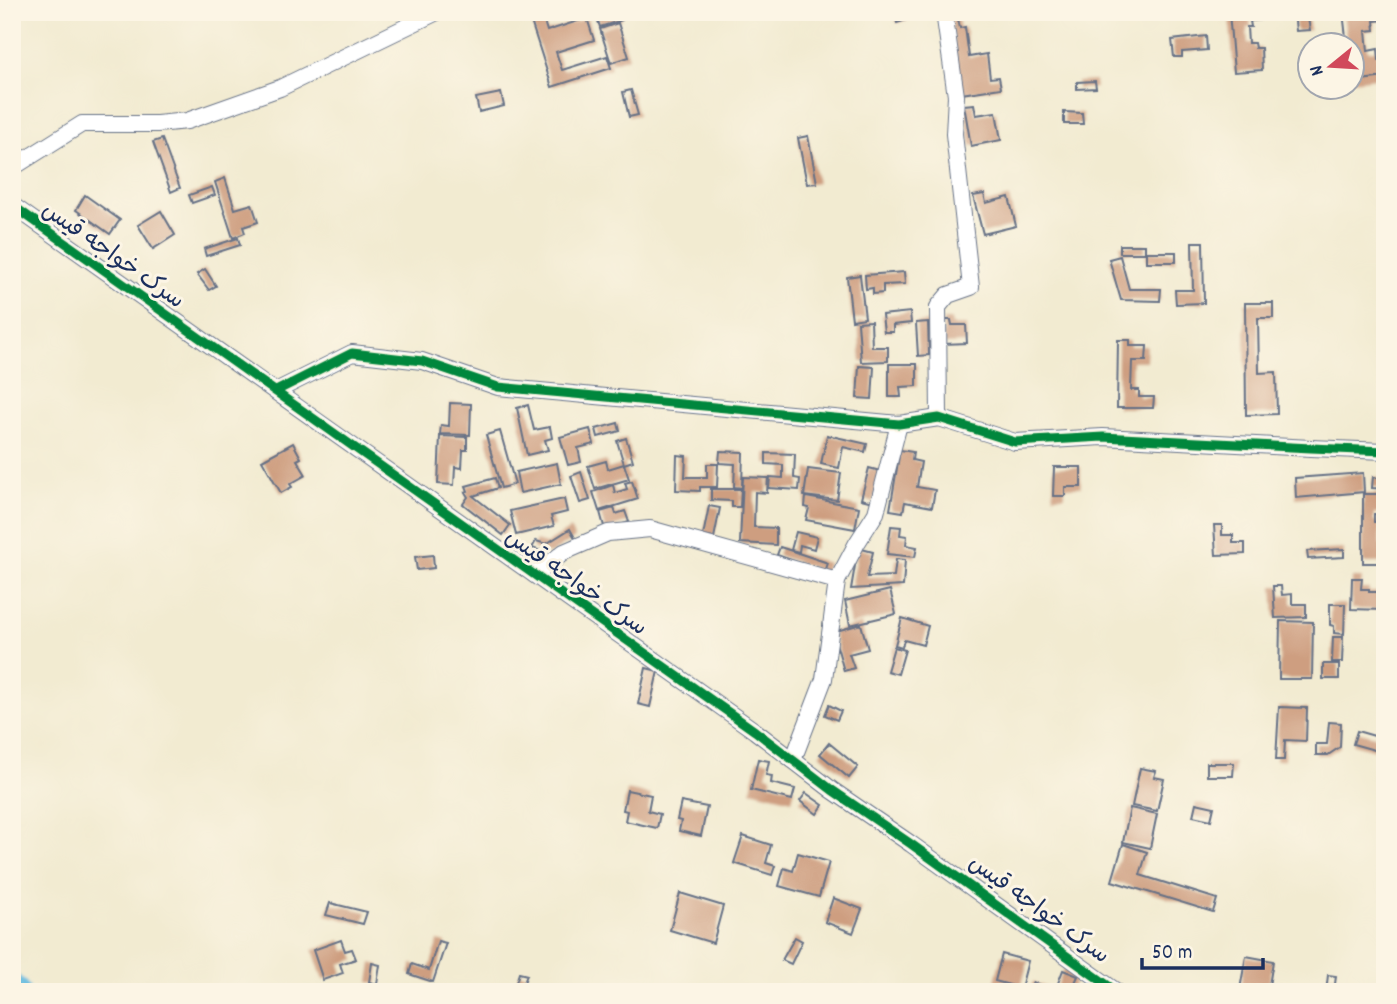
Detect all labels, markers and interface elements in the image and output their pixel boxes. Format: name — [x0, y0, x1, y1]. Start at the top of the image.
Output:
north arrow — [1296, 32, 1366, 102]
text: N — [1304, 62, 1332, 79]
street label: سرک خواجه قیس — [34, 194, 191, 318]
street label: سرک خواجه قیس — [497, 521, 654, 645]
street label: سرک خواجه قیس — [960, 847, 1116, 973]
scale bar — [1142, 927, 1262, 971]
text: 50 m — [1152, 939, 1192, 969]

